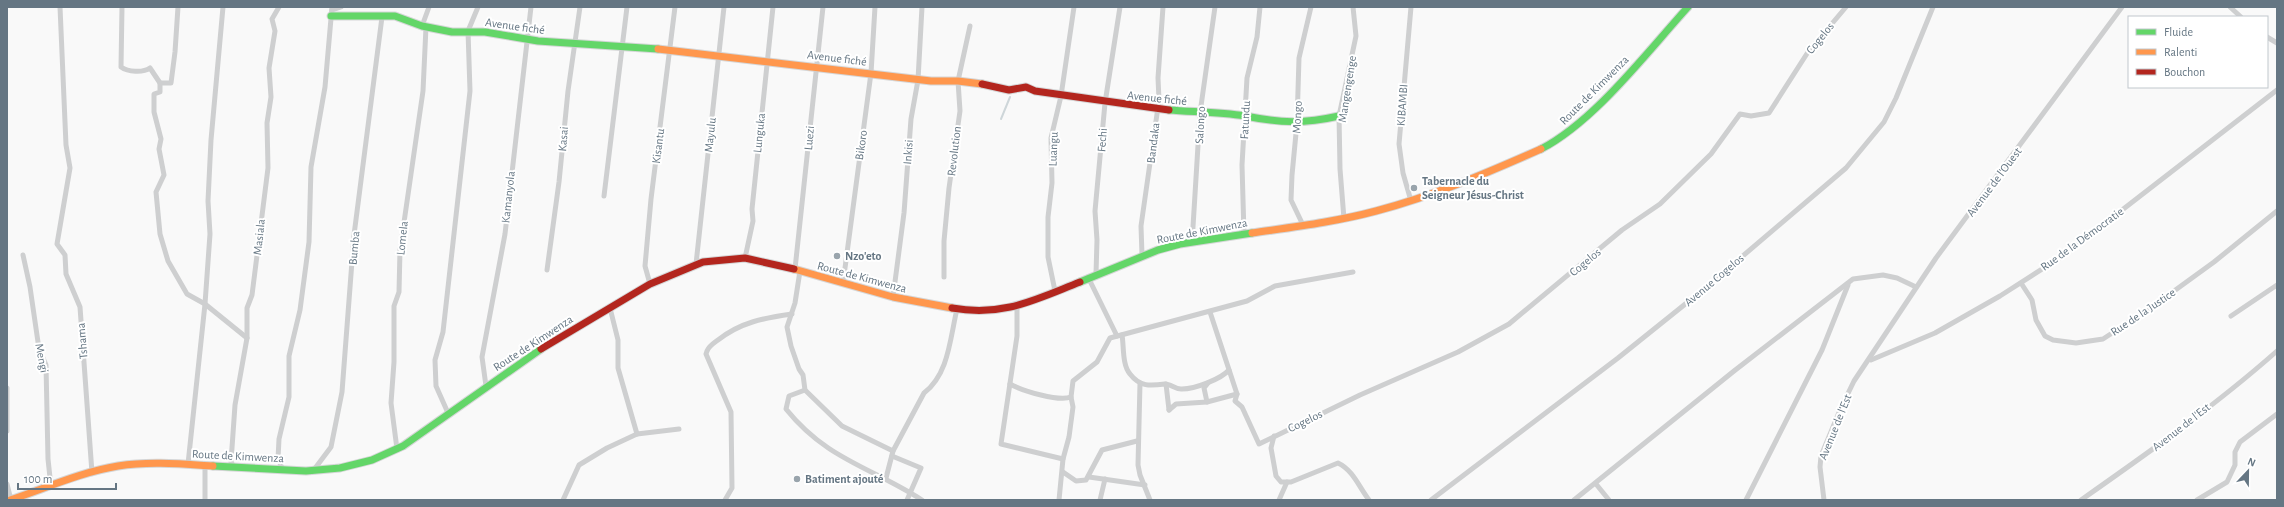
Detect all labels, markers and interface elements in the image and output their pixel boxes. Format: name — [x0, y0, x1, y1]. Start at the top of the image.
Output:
street label: Avenue fiché — [484, 16, 546, 36]
legend — [2128, 16, 2268, 88]
street label: Cogelos — [1804, 20, 1836, 56]
text: Fluide — [2164, 26, 2193, 38]
text: Ralenti — [2164, 46, 2197, 58]
street label: Avenue fiché — [806, 48, 868, 68]
street label: Route de Kimwenza — [1557, 53, 1631, 127]
street label: Mangengenge — [1336, 55, 1358, 123]
text: Bouchon — [2164, 66, 2205, 78]
street label: KIBAMBI — [1395, 83, 1409, 127]
street label: Avenue fiché — [1127, 89, 1187, 107]
street label: Fatundu — [1238, 100, 1252, 140]
street label: Mongo — [1290, 100, 1304, 134]
street label: Salongo — [1193, 106, 1207, 144]
street label: Lunguka — [751, 112, 767, 153]
street label: Mayulu — [702, 117, 719, 153]
street label: Bandaka — [1145, 122, 1161, 164]
street label: Luezi — [802, 125, 816, 151]
street label: Revolution — [945, 125, 963, 177]
street label: Kasai — [556, 126, 570, 152]
street label: Kisantu — [650, 128, 666, 164]
street label: Fechi — [1095, 128, 1109, 152]
street label: Bikoro — [853, 129, 869, 161]
street label: Luangu — [1046, 131, 1060, 167]
street label: Inkisi — [901, 139, 915, 165]
street label: Avenue de l'Ouest — [1964, 145, 2024, 219]
street label: Kamanyola — [499, 170, 518, 224]
place label: Tabernacle du Seigneur Jésus-Christ — [1422, 175, 1524, 201]
marker: Tabernacle du Seigneur Jésus-Christ — [1409, 183, 1419, 193]
street label: Rue de la Démocratie — [2038, 205, 2126, 273]
street label: Route de Kimwenza — [1156, 216, 1249, 246]
street label: Masiala — [251, 218, 267, 256]
street label: Lomela — [394, 220, 410, 256]
street label: Bumba — [347, 230, 361, 265]
street label: Cogelos — [1567, 246, 1603, 278]
place label: Nzo'eto — [845, 250, 882, 262]
marker: Nzo'eto — [832, 251, 842, 261]
street label: Avenue Cogelos — [1682, 252, 1746, 308]
street label: Route de Kimwenza — [816, 259, 908, 295]
street label: Rue de la Justice — [2108, 286, 2178, 338]
street label: Route de Kimwenza — [491, 313, 575, 373]
street label: Tshama — [74, 322, 90, 360]
street label: Mengi — [33, 342, 51, 374]
street label: Avenue de l'Est — [1816, 392, 1854, 462]
street label: Avenue de l'Est — [2150, 401, 2212, 453]
street label: Cogelos — [1286, 408, 1324, 434]
street label: Route de Kimwenza — [192, 448, 285, 464]
north arrow — [2228, 451, 2268, 491]
text: N — [2246, 456, 2257, 469]
scale bar — [18, 465, 116, 491]
text: 100 m — [24, 473, 52, 485]
place label: Batiment ajouté — [805, 473, 884, 486]
marker: Batiment ajouté — [792, 474, 802, 484]

